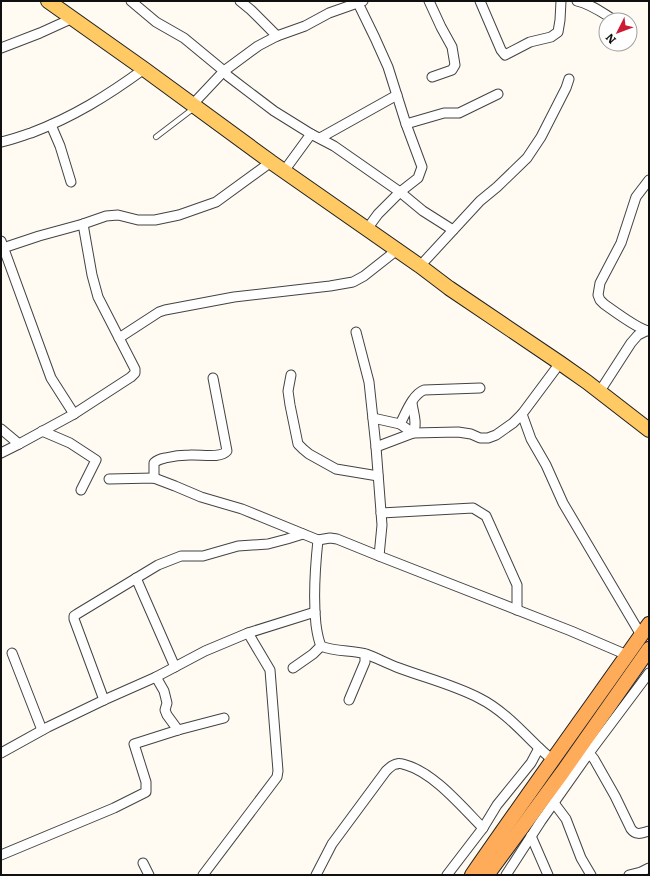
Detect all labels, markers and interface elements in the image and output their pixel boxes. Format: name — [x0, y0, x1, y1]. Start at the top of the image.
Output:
north arrow — [598, 12, 638, 52]
text: N — [601, 31, 619, 48]

